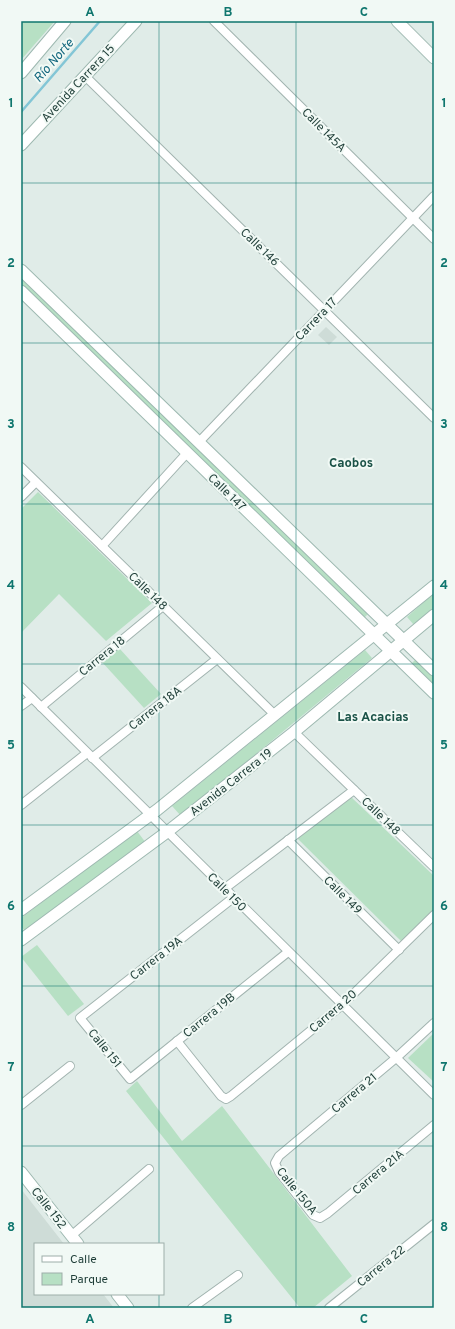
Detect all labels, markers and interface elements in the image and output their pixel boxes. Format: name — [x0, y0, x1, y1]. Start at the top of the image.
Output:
text: A — [85, 5, 95, 21]
text: B — [224, 5, 233, 21]
text: C — [360, 5, 368, 21]
water label: Río Norte — [31, 36, 78, 87]
street label: Avenida Carrera 15 — [38, 41, 119, 126]
text: 1 — [8, 96, 14, 112]
text: 1 — [441, 96, 447, 112]
street label: Calle 145A — [298, 105, 349, 156]
street label: Calle 146 — [236, 225, 282, 270]
text: 2 — [7, 256, 15, 272]
text: 2 — [440, 256, 448, 272]
street label: Carrera 17 — [292, 295, 341, 345]
text: 3 — [7, 417, 15, 433]
text: 3 — [440, 417, 448, 433]
district label: Caobos — [329, 456, 373, 472]
street label: Calle 147 — [204, 470, 249, 515]
street label: Calle 148 — [124, 569, 170, 614]
text: 4 — [7, 578, 15, 594]
text: 4 — [440, 578, 448, 594]
street label: Carrera 18 — [76, 633, 129, 680]
street label: Carrera 18A — [126, 683, 185, 735]
district label: Las Acacias — [337, 710, 409, 726]
text: 5 — [7, 738, 15, 754]
text: 5 — [440, 738, 448, 754]
street label: Avenida Carrera 19 — [187, 745, 276, 820]
street label: Calle 148 — [357, 794, 403, 839]
street label: Calle 150 — [203, 870, 249, 916]
street label: Calle 149 — [320, 873, 365, 918]
text: 6 — [7, 899, 15, 915]
text: 6 — [440, 899, 448, 915]
street label: Carrera 19A — [127, 933, 186, 984]
street label: Carrera 20 — [306, 987, 361, 1037]
street label: Carrera 19B — [180, 990, 239, 1042]
street label: Calle 151 — [84, 1026, 125, 1072]
text: 7 — [8, 1060, 15, 1076]
text: 7 — [441, 1060, 448, 1076]
street label: Carrera 21 — [328, 1070, 381, 1118]
street label: Carrera 21A — [349, 1146, 408, 1199]
street label: Calle 150A — [272, 1164, 320, 1219]
street label: Calle 152 — [27, 1184, 70, 1233]
text: 8 — [7, 1220, 15, 1236]
text: 8 — [440, 1220, 448, 1236]
street label: Carrera 22 — [354, 1242, 409, 1291]
legend — [34, 1243, 164, 1295]
text: Calle — [70, 1252, 97, 1268]
text: Parque — [70, 1272, 108, 1288]
text: A — [85, 1312, 95, 1328]
text: B — [224, 1312, 233, 1328]
text: C — [360, 1312, 368, 1328]

